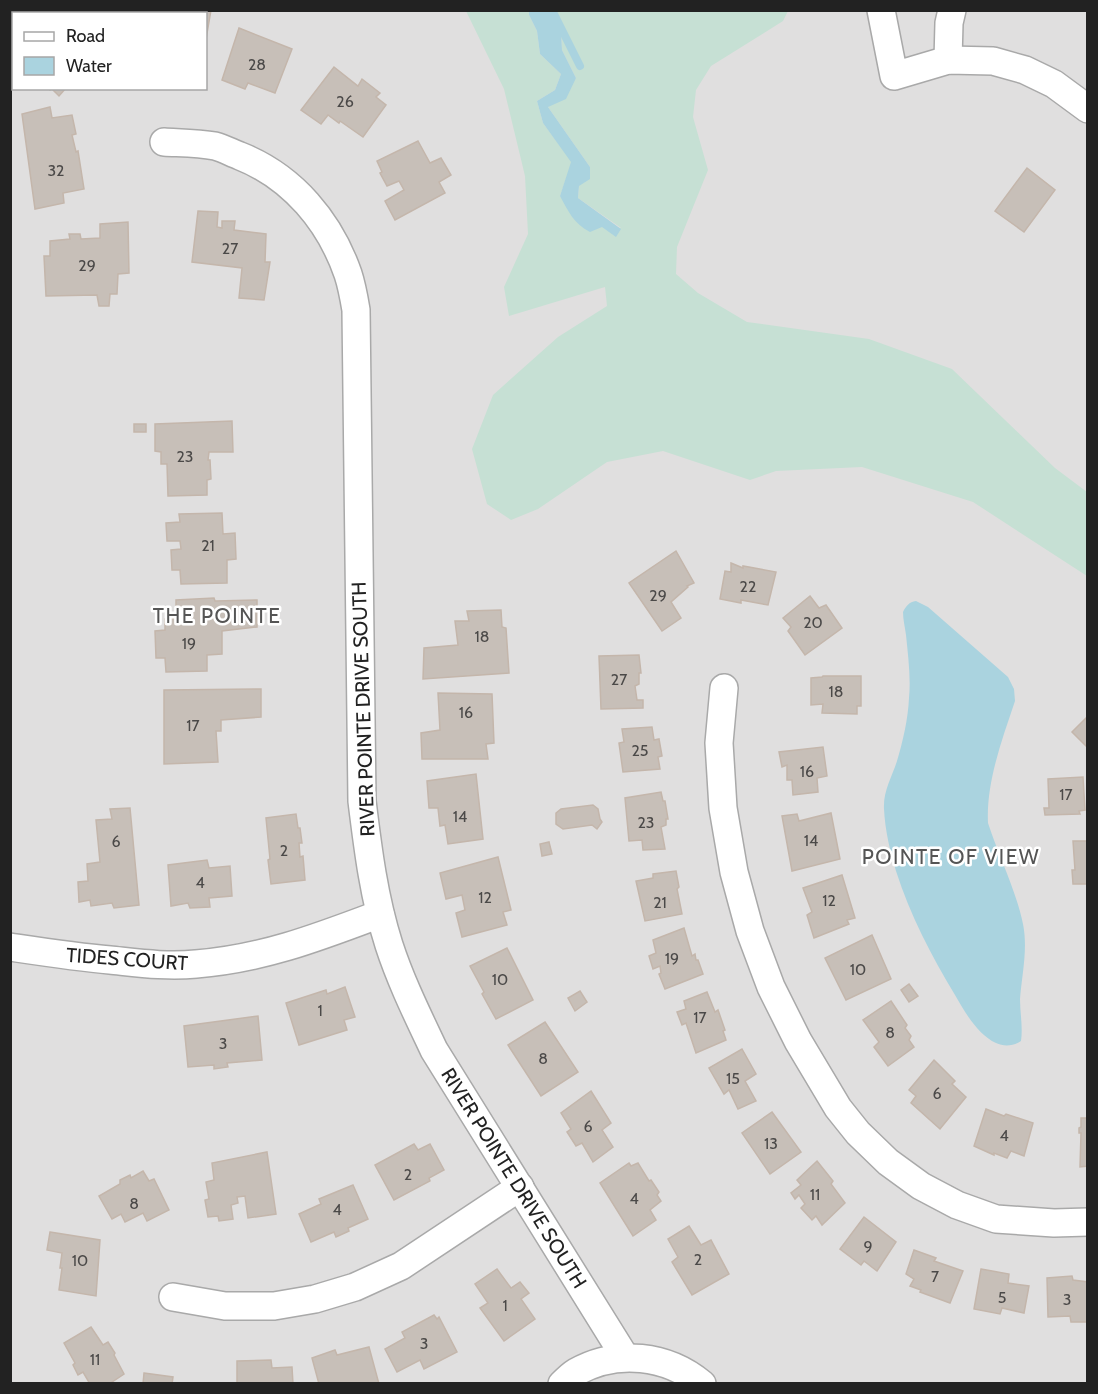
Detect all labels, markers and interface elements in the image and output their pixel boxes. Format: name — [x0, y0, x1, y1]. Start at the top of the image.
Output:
legend — [12, 12, 207, 90]
text: Road — [66, 25, 105, 47]
text: Water — [66, 55, 112, 77]
house number: 28 — [248, 55, 266, 74]
house number: 26 — [336, 92, 354, 111]
house number: 32 — [47, 161, 65, 180]
house number: 27 — [222, 239, 238, 258]
house number: 29 — [78, 256, 96, 275]
house number: 23 — [176, 447, 194, 466]
house number: 21 — [201, 536, 215, 555]
house number: 22 — [740, 577, 756, 596]
street label: RIVER POINTE DRIVE SOUTH — [347, 581, 379, 837]
house number: 29 — [649, 586, 667, 605]
district label: THE POINTE — [153, 603, 281, 628]
house number: 20 — [803, 613, 823, 632]
house number: 18 — [475, 627, 489, 646]
house number: 19 — [182, 634, 196, 653]
house number: 27 — [611, 670, 627, 689]
house number: 18 — [829, 682, 843, 701]
house number: 16 — [459, 703, 473, 722]
house number: 17 — [186, 716, 200, 735]
house number: 25 — [631, 741, 649, 760]
house number: 16 — [800, 762, 814, 781]
house number: 17 — [1059, 785, 1073, 804]
house number: 14 — [453, 807, 467, 826]
house number: 23 — [637, 813, 655, 832]
house number: 14 — [804, 831, 818, 850]
house number: 6 — [111, 832, 121, 851]
house number: 2 — [280, 841, 288, 860]
district label: POINTE OF VIEW — [862, 844, 1040, 869]
house number: 4 — [195, 873, 205, 892]
house number: 12 — [478, 888, 492, 907]
house number: 12 — [822, 891, 836, 910]
house number: 21 — [653, 893, 667, 912]
street label: TIDES COURT — [65, 943, 189, 975]
house number: 19 — [665, 949, 679, 968]
house number: 10 — [850, 960, 866, 979]
house number: 10 — [492, 970, 508, 989]
house number: 1 — [317, 1001, 323, 1020]
house number: 17 — [693, 1008, 707, 1027]
house number: 8 — [885, 1023, 895, 1042]
house number: 3 — [219, 1034, 227, 1053]
house number: 8 — [538, 1049, 548, 1068]
street label: RIVER POINTE DRIVE SOUTH — [436, 1063, 592, 1293]
house number: 15 — [726, 1069, 740, 1088]
house number: 6 — [932, 1084, 942, 1103]
house number: 6 — [583, 1117, 593, 1136]
house number: 4 — [999, 1126, 1009, 1145]
house number: 13 — [764, 1134, 778, 1153]
house number: 2 — [404, 1165, 412, 1184]
house number: 11 — [810, 1185, 820, 1204]
house number: 4 — [629, 1189, 639, 1208]
house number: 8 — [129, 1194, 139, 1213]
house number: 4 — [332, 1200, 342, 1219]
house number: 9 — [863, 1237, 873, 1256]
house number: 2 — [694, 1250, 702, 1269]
house number: 10 — [72, 1251, 88, 1270]
house number: 7 — [931, 1267, 939, 1286]
house number: 5 — [998, 1288, 1006, 1307]
house number: 3 — [1063, 1290, 1071, 1309]
house number: 1 — [502, 1296, 508, 1315]
house number: 3 — [420, 1334, 428, 1353]
house number: 11 — [90, 1350, 100, 1369]

